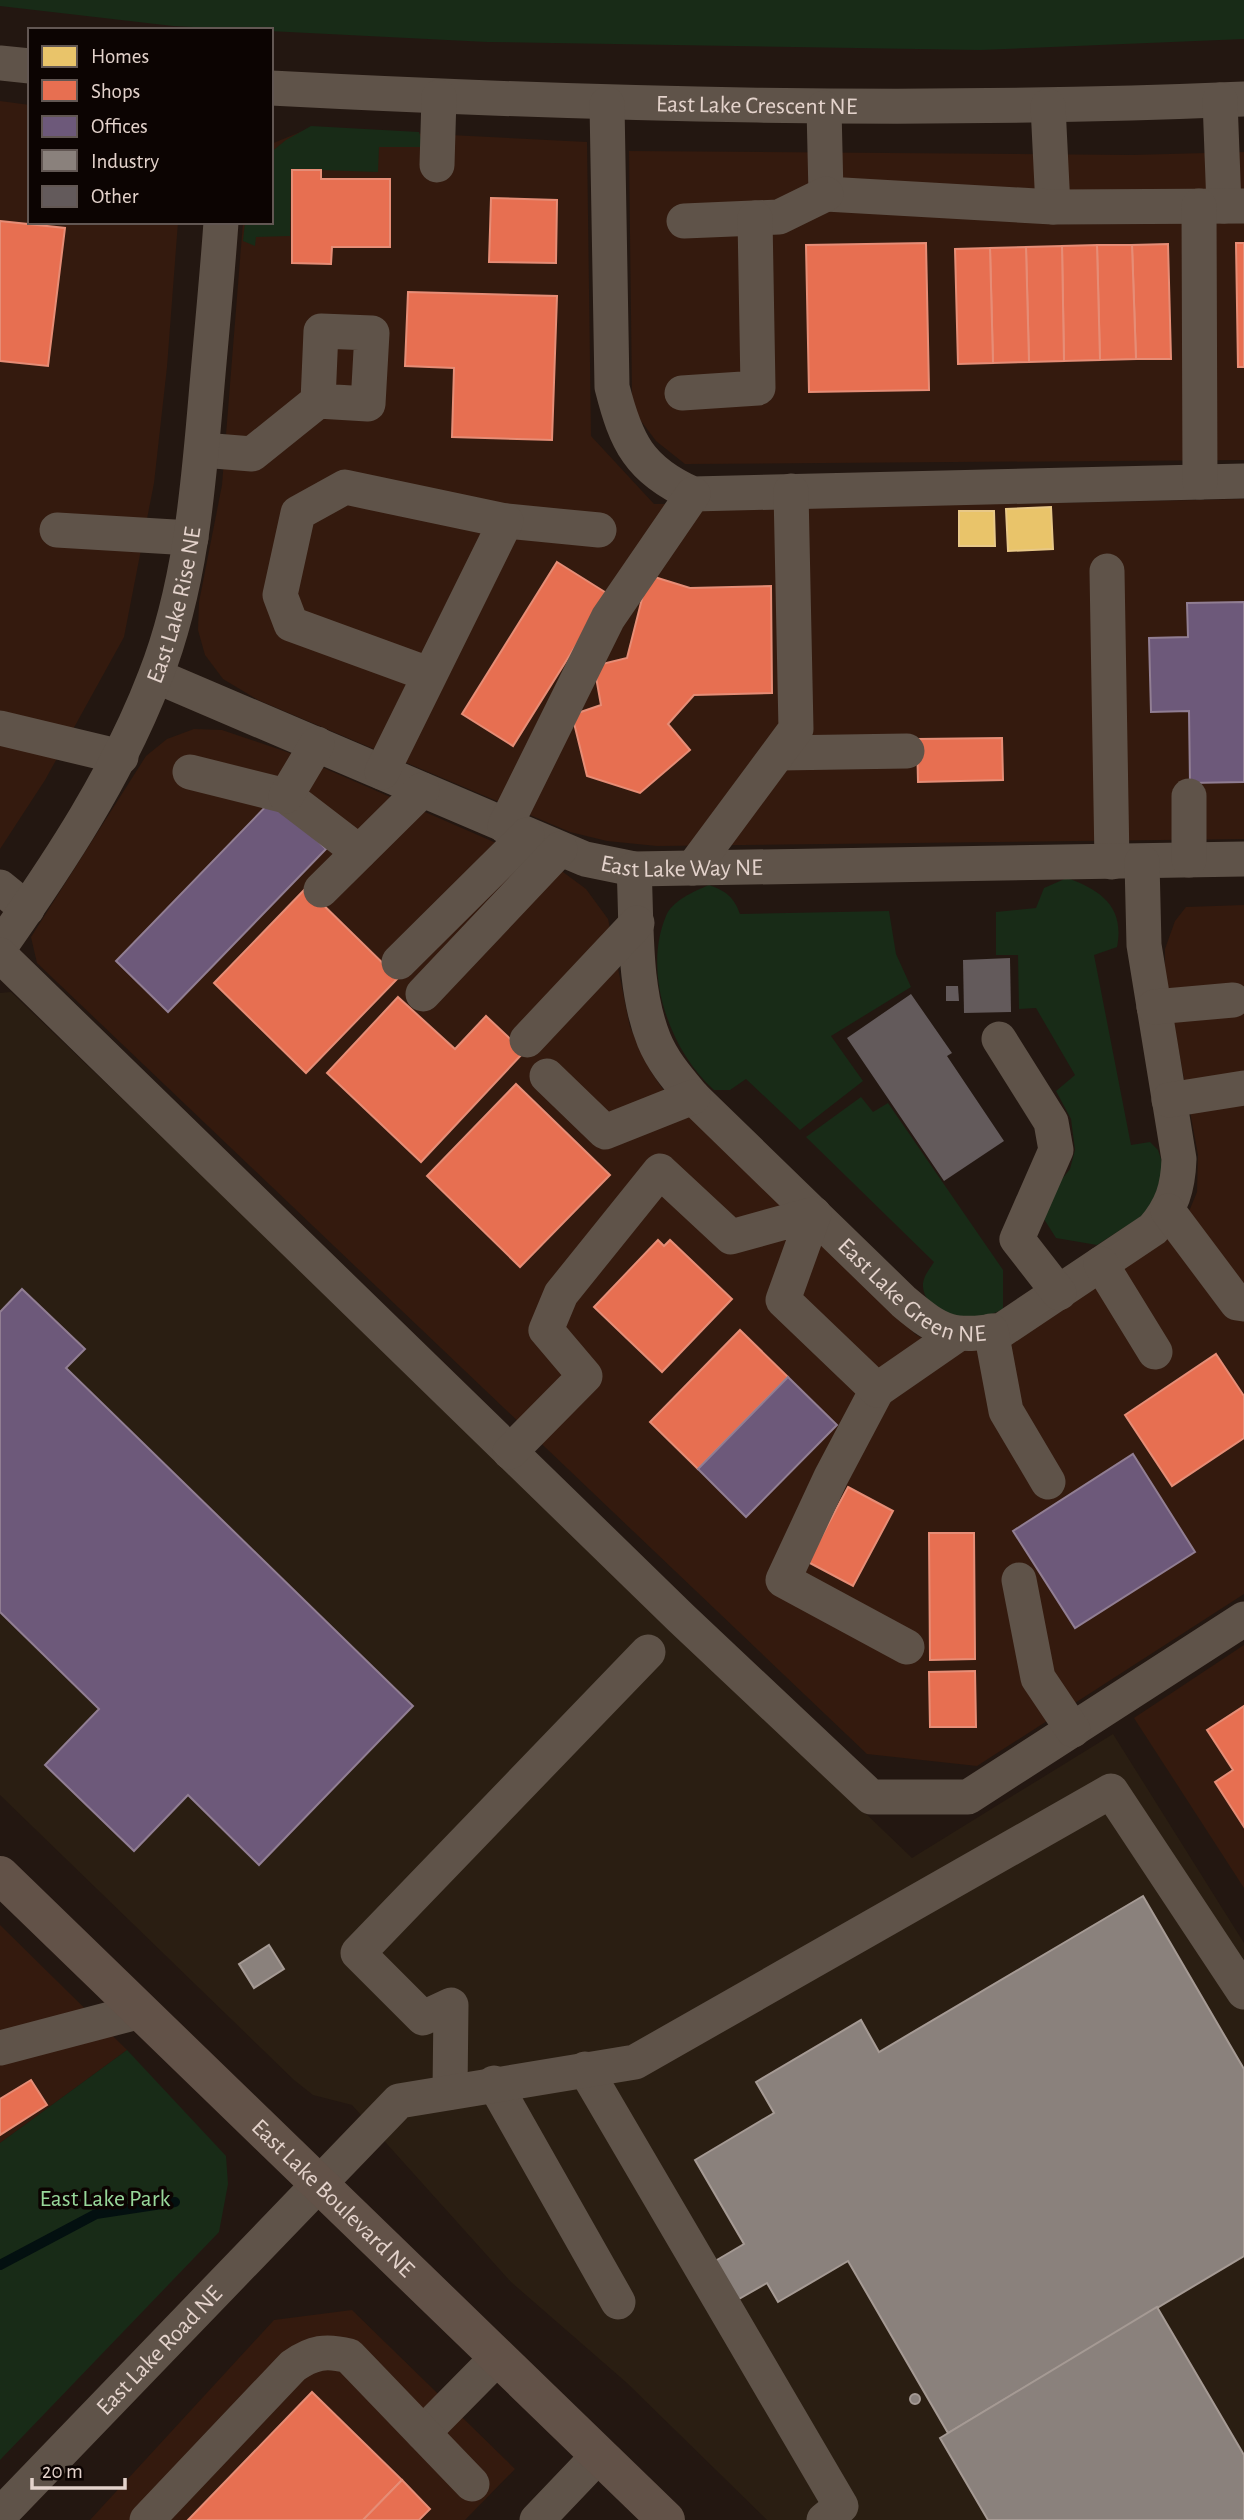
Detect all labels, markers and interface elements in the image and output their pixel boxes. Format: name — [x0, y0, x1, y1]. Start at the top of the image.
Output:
legend — [28, 28, 273, 224]
text: Homes — [91, 46, 149, 67]
text: Shops — [91, 81, 140, 102]
street label: East Lake Crescent NE — [656, 92, 858, 119]
text: Offices — [91, 116, 148, 137]
text: Industry — [91, 151, 159, 172]
text: Other — [91, 186, 139, 207]
street label: East Lake Rise NE — [143, 525, 205, 687]
street label: East Lake Way NE — [598, 851, 763, 882]
street label: East Lake Green NE — [833, 1234, 987, 1347]
street label: East Lake Boulevard NE — [247, 2115, 419, 2283]
park label: East Lake Park — [40, 2187, 170, 2211]
street label: East Lake Road NE — [92, 2281, 227, 2420]
scale bar — [32, 2446, 124, 2490]
text: 20 m — [42, 2461, 83, 2482]

